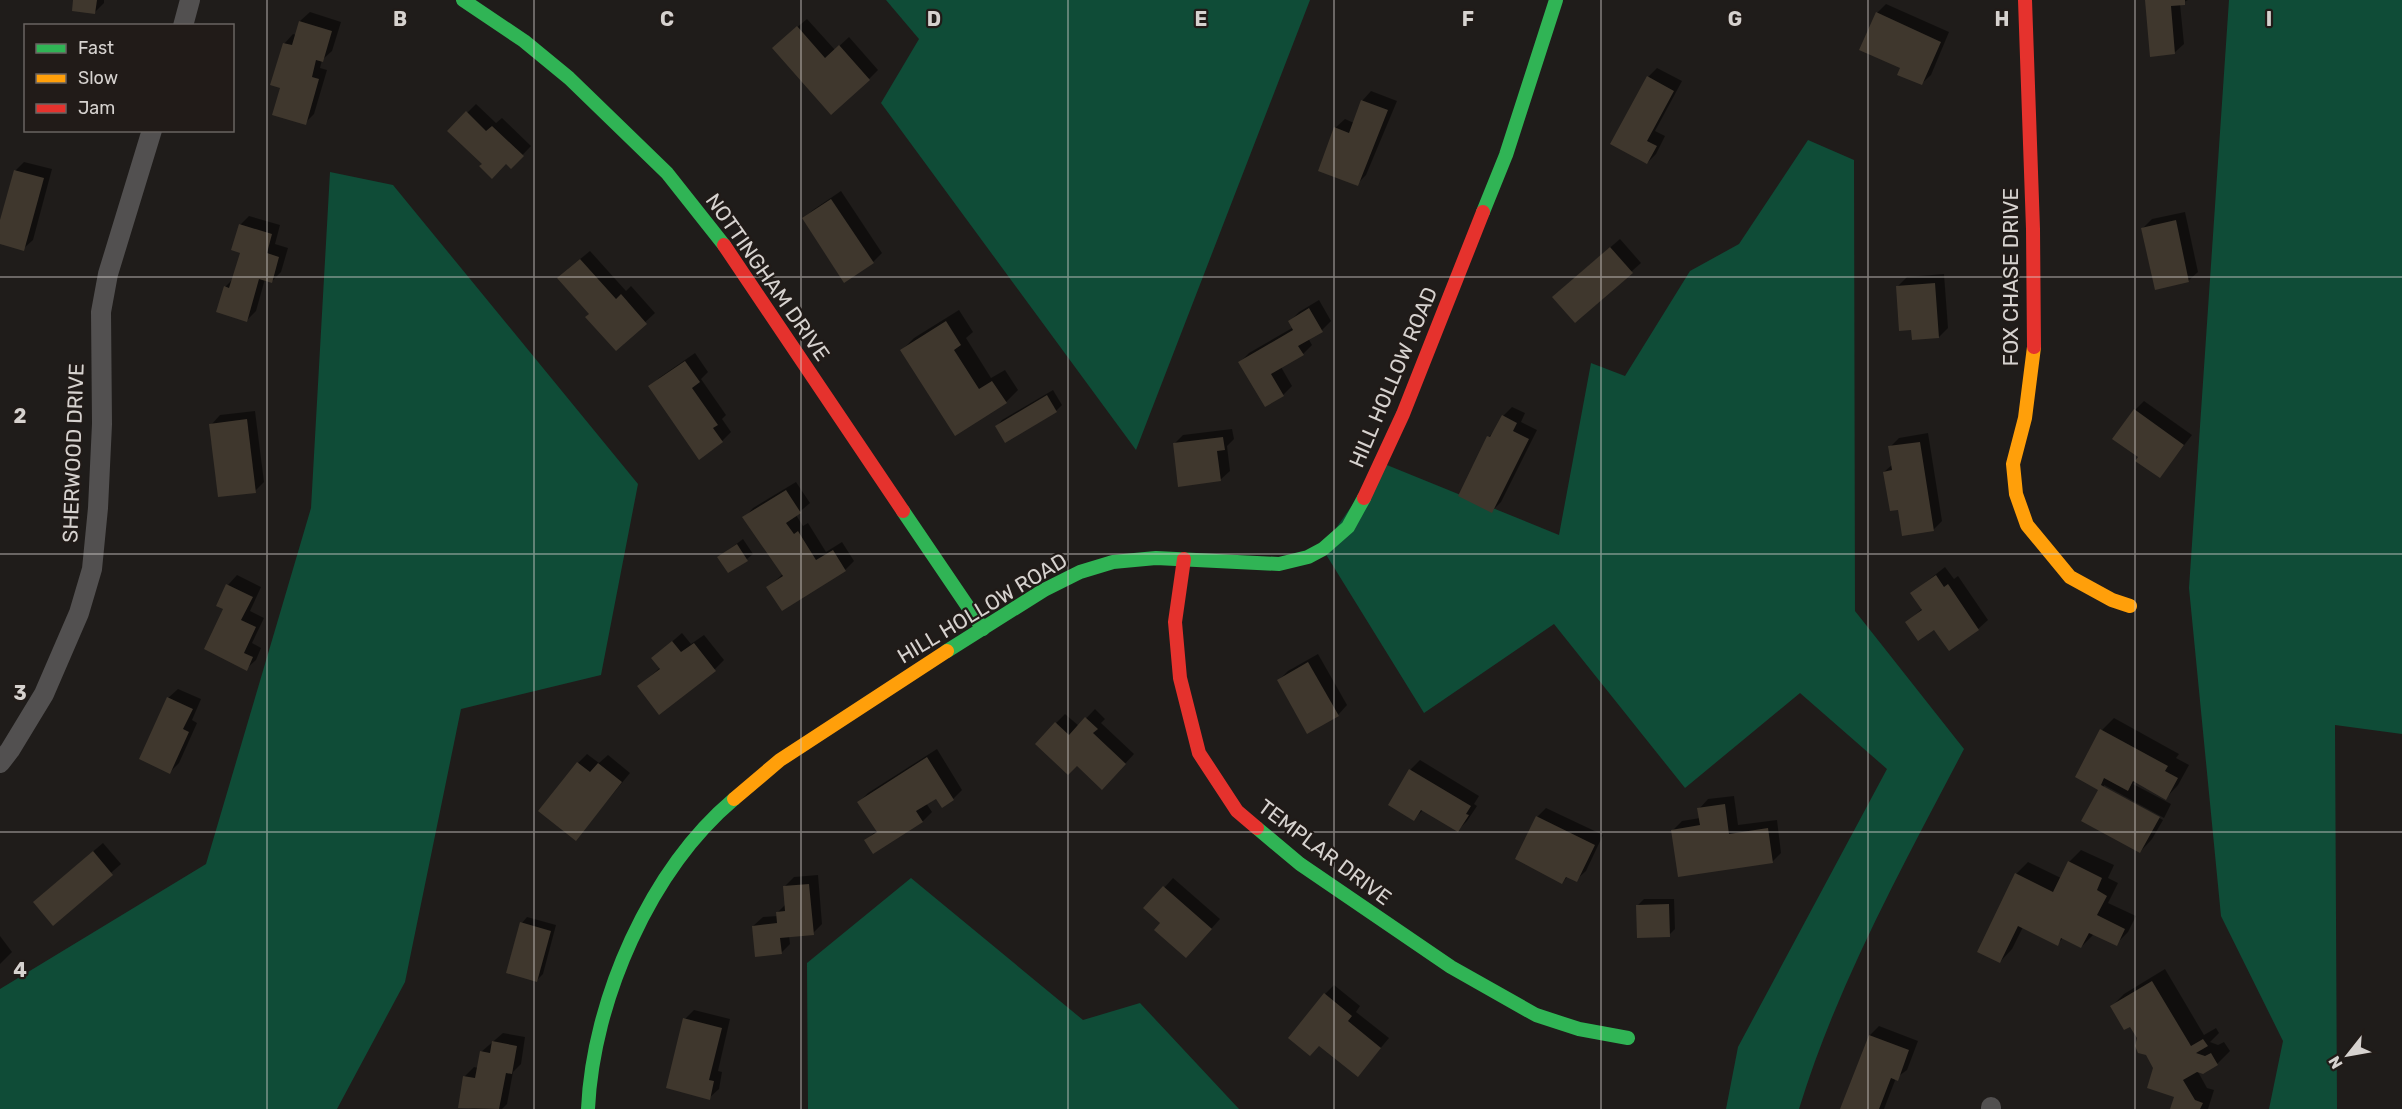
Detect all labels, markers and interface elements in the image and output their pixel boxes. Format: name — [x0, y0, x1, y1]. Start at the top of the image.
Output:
text: B — [393, 7, 407, 31]
text: C — [660, 7, 674, 31]
text: D — [927, 7, 941, 31]
text: E — [1195, 7, 1207, 31]
text: F — [1462, 7, 1474, 31]
text: G — [1728, 7, 1742, 31]
text: H — [1995, 7, 2009, 31]
text: I — [2266, 7, 2272, 31]
legend — [24, 24, 234, 132]
text: Fast — [78, 37, 114, 59]
text: Slow — [78, 67, 118, 89]
text: Jam — [78, 97, 115, 119]
street label: NOTTINGHAM DRIVE — [701, 188, 835, 366]
street label: FOX CHASE DRIVE — [1998, 188, 2023, 366]
street label: HILL HOLLOW ROAD — [1344, 283, 1442, 471]
street label: SHERWOOD DRIVE — [57, 363, 89, 543]
text: 2 — [14, 404, 27, 428]
street label: HILL HOLLOW ROAD — [893, 547, 1071, 669]
text: 3 — [13, 681, 27, 705]
street label: TEMPLAR DRIVE — [1253, 794, 1397, 910]
text: 4 — [13, 958, 27, 982]
north arrow — [2318, 1025, 2378, 1085]
text: N — [2324, 1053, 2347, 1072]

